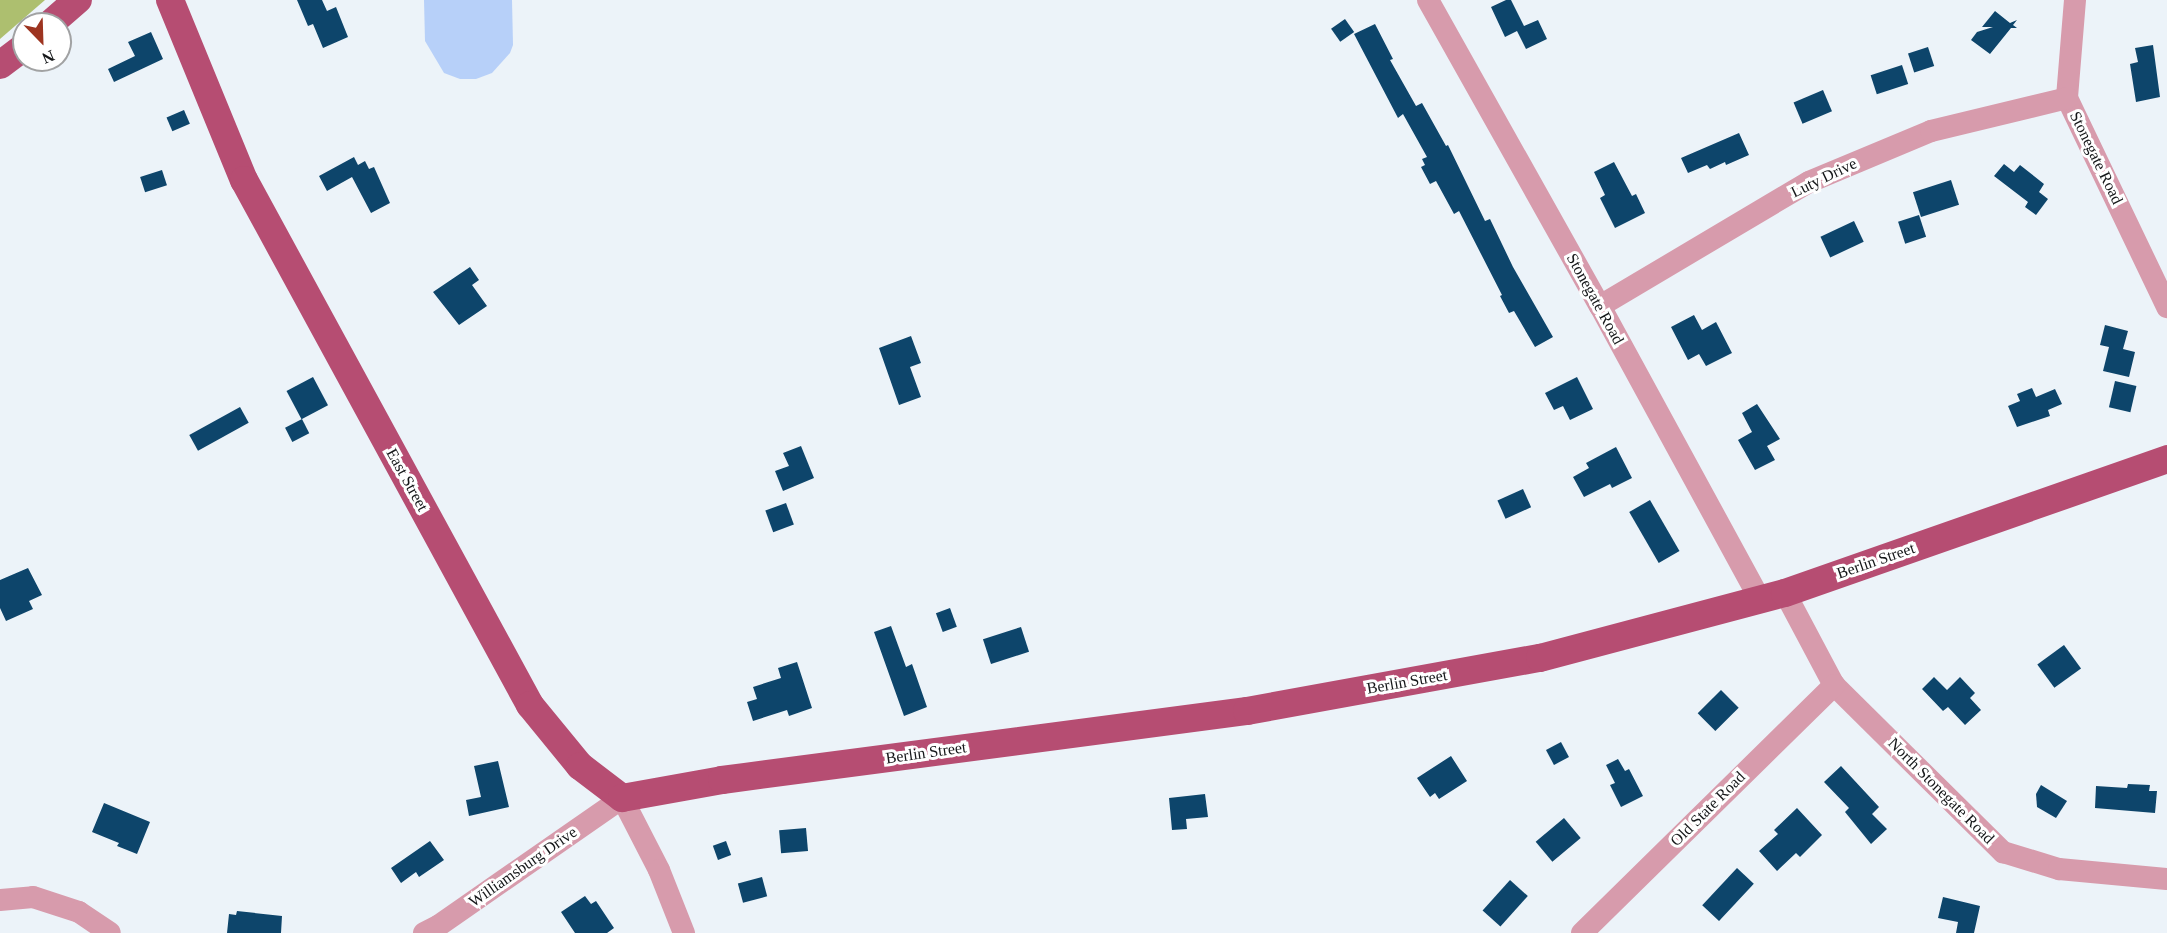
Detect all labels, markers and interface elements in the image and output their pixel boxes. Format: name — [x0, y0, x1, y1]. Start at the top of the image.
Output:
north arrow — [12, 12, 72, 72]
text: N — [40, 47, 57, 67]
street label: Stonegate Road — [2065, 108, 2127, 208]
street label: Luty Drive — [1788, 154, 1860, 202]
street label: Stonegate Road — [1562, 250, 1628, 348]
street label: East Street — [382, 445, 432, 515]
street label: Berlin Street — [1834, 539, 1918, 583]
street label: Berlin Street — [1365, 665, 1449, 699]
street label: North Stonegate Road — [1884, 734, 1998, 848]
street label: Berlin Street — [884, 738, 968, 768]
street label: Old State Road — [1667, 768, 1749, 850]
street label: Williamsburg Drive — [465, 823, 581, 911]

